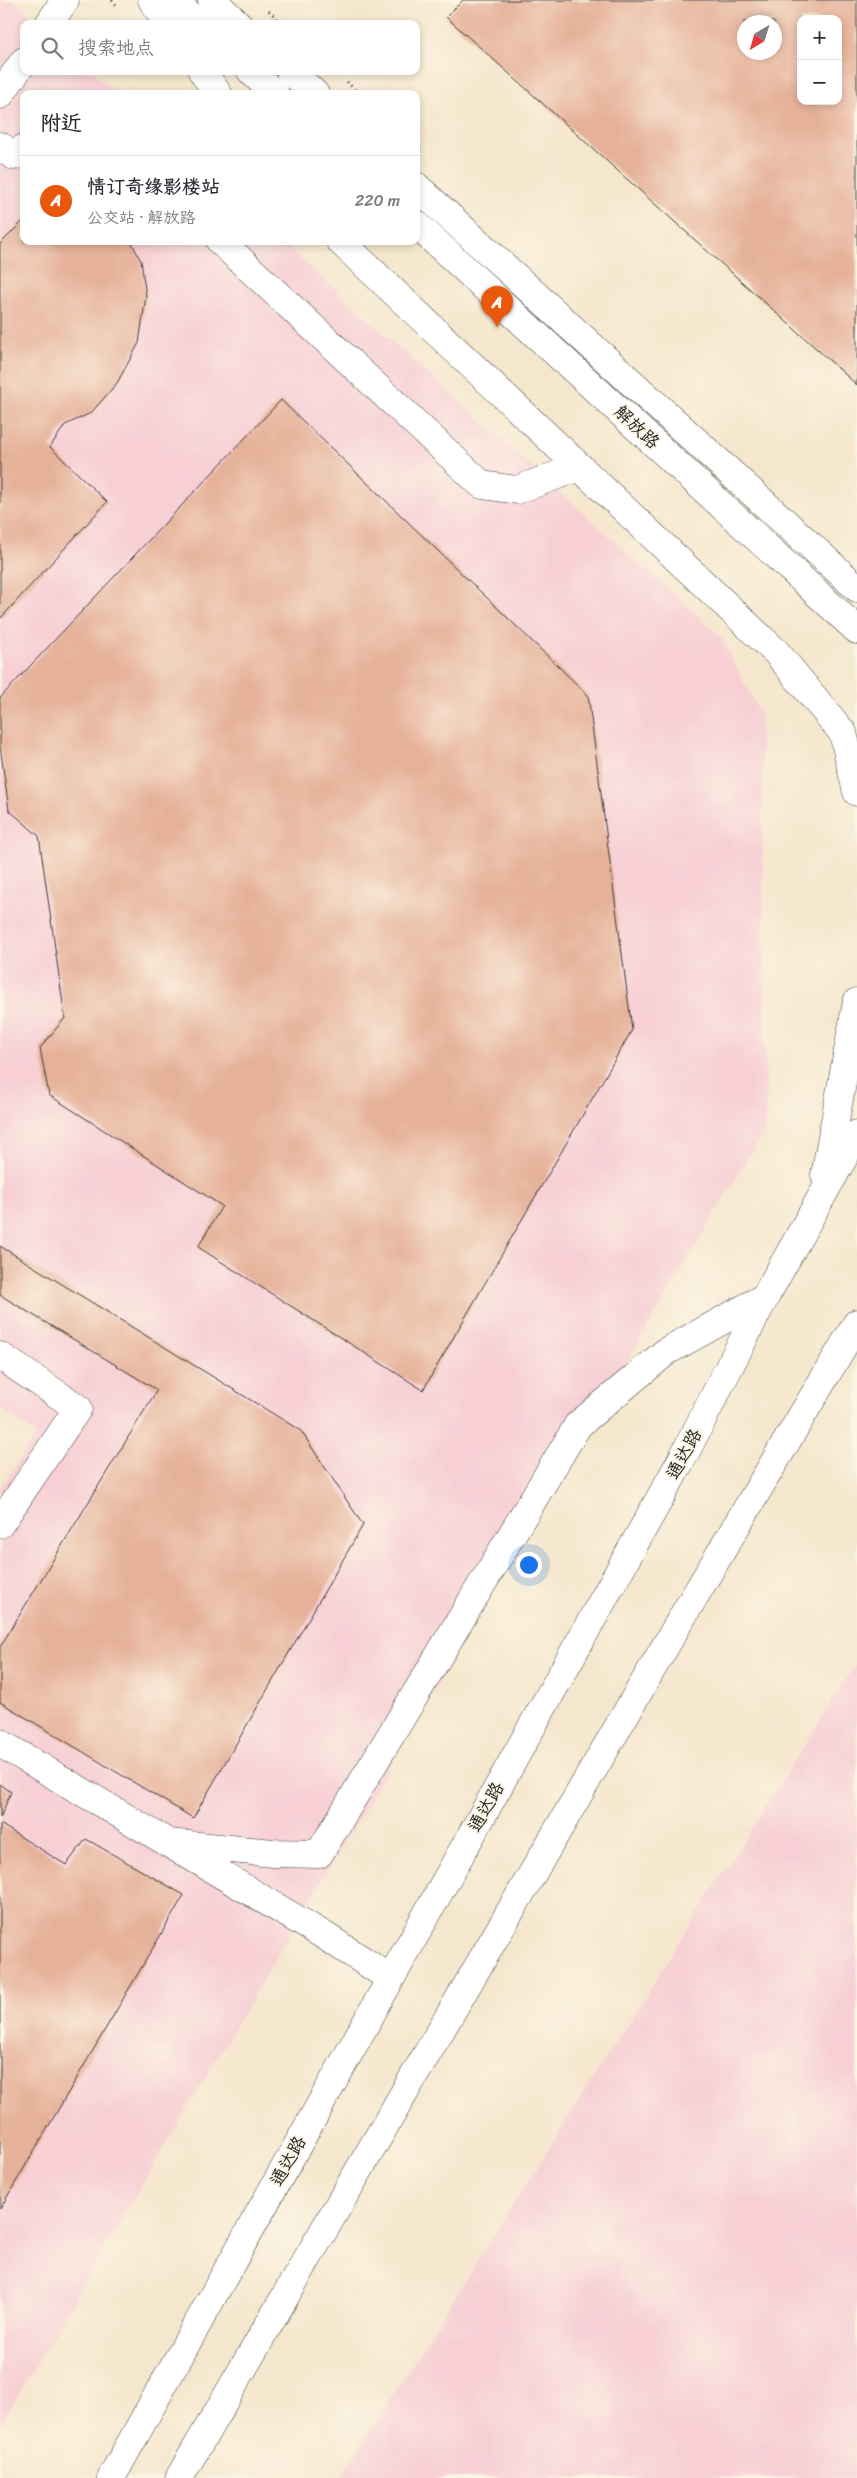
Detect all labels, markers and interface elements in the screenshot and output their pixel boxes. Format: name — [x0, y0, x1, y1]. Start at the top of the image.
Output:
north arrow — [737, 15, 782, 60]
map controls — [797, 15, 842, 105]
button: + — [797, 15, 842, 60]
search box — [20, 20, 420, 75]
text: 搜索地点 — [78, 31, 154, 64]
icon: search — [38, 34, 66, 62]
button: − — [797, 60, 842, 105]
text: 附近 — [40, 104, 82, 142]
text: 情订奇缘影楼站 — [87, 170, 220, 203]
text: A — [51, 186, 61, 215]
text: 220 m — [355, 186, 400, 215]
text: 公交站 · 解放路 — [87, 203, 196, 232]
pin: A — [481, 286, 513, 327]
street label: 解放路 — [606, 397, 668, 457]
street label: 通达路 — [657, 1423, 711, 1485]
your location — [516, 1552, 542, 1578]
street label: 通达路 — [459, 1776, 513, 1838]
street label: 通达路 — [261, 2130, 315, 2192]

